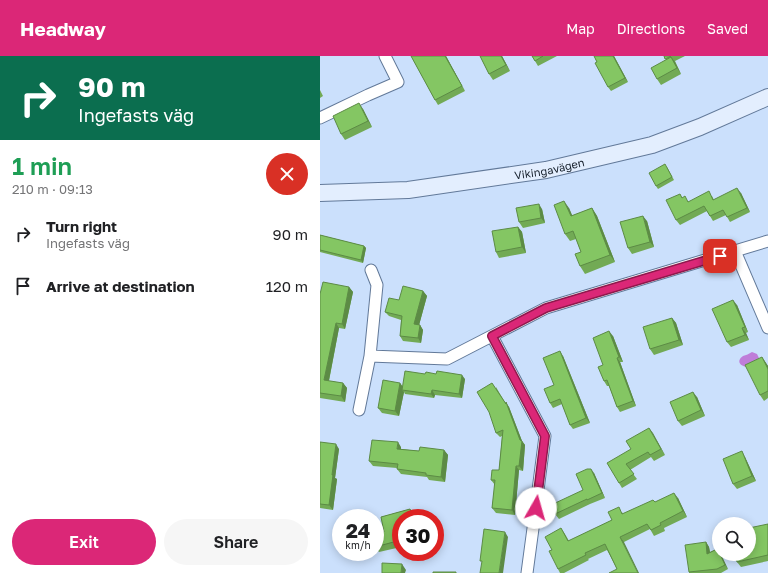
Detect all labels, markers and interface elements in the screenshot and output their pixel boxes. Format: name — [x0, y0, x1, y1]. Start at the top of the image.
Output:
text: Headway — [20, 17, 106, 40]
text: Map — [566, 20, 595, 37]
text: Directions — [617, 20, 685, 37]
text: Saved — [707, 20, 748, 37]
text: 90 m — [78, 70, 145, 103]
icon: right — [12, 72, 64, 124]
text: Ingefasts väg — [78, 104, 194, 126]
text: 1 min — [12, 151, 72, 180]
button: close — [266, 153, 308, 195]
street label: Vikingavägen — [513, 155, 586, 181]
text: 210 m · 09:13 — [12, 181, 93, 197]
text: Turn right — [46, 217, 117, 235]
icon: right — [12, 223, 34, 245]
text: 90 m — [273, 225, 308, 243]
text: Ingefasts väg — [46, 235, 130, 251]
pin — [703, 239, 737, 273]
icon: arrive — [709, 245, 731, 267]
icon: arrive — [12, 275, 34, 297]
text: Arrive at destination — [46, 277, 195, 295]
text: 120 m — [266, 277, 308, 295]
position arrow — [515, 487, 557, 529]
speed limit sign: 30 — [392, 509, 444, 561]
map controls — [712, 517, 756, 561]
button: search — [712, 517, 756, 561]
text: 24 — [346, 518, 370, 542]
button: Exit — [12, 519, 156, 565]
button: Share — [164, 519, 308, 565]
text: km/h — [345, 539, 371, 551]

